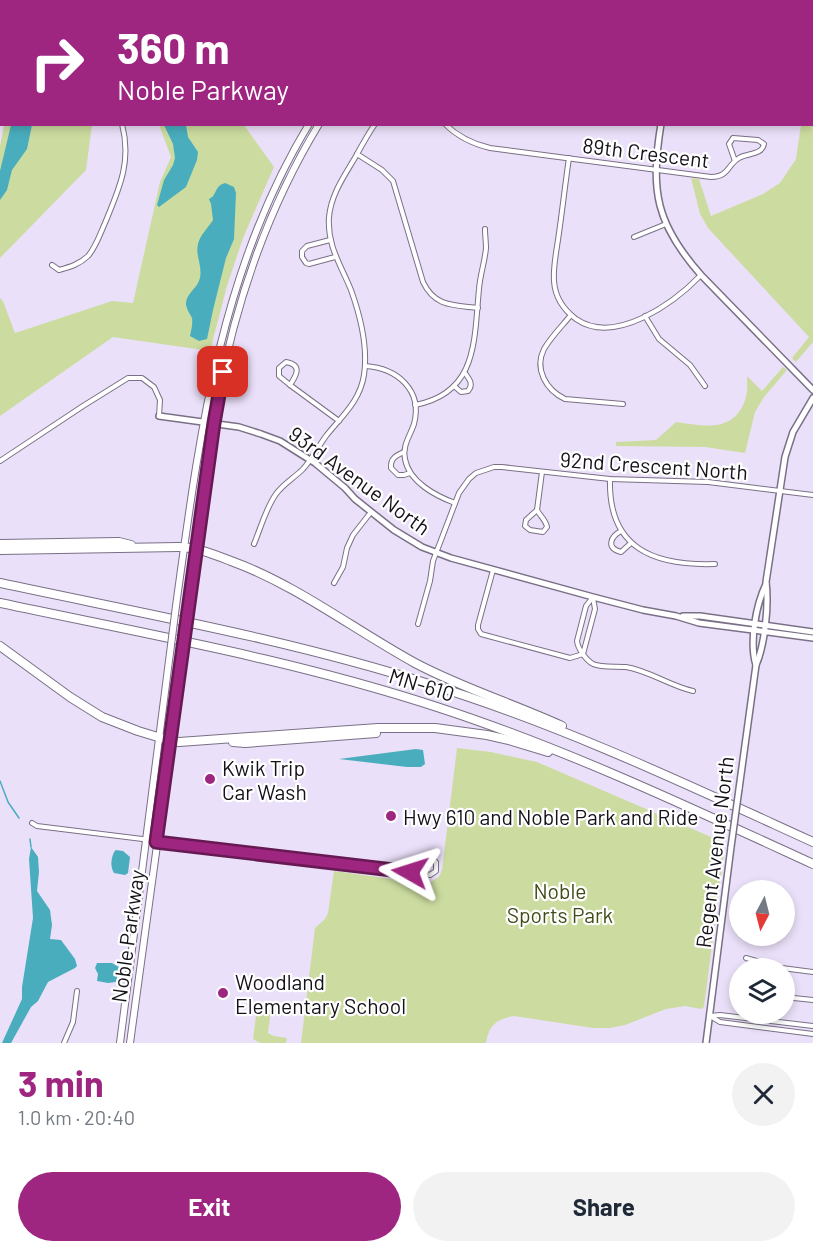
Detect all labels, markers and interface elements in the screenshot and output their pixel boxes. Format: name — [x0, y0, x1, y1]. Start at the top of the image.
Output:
text: 360 m — [117, 22, 230, 72]
icon: right — [18, 24, 96, 102]
text: Noble Parkway — [117, 73, 289, 105]
street label: 89th Crescent — [581, 132, 711, 172]
pin — [197, 346, 248, 397]
icon: arrive — [206, 355, 239, 388]
street label: 93rd Avenue North — [285, 420, 435, 540]
street label: 92nd Crescent North — [559, 446, 749, 484]
street label: MN-610 — [386, 662, 458, 706]
place label: Kwik Trip Car Wash — [222, 755, 307, 804]
street label: Regent Avenue North — [690, 755, 738, 949]
marker: Kwik Trip Car Wash — [203, 772, 217, 786]
place label: Hwy 610 and Noble Park and Ride — [403, 804, 698, 829]
marker: Hwy 610 and Noble Park and Ride — [384, 809, 398, 823]
position arrow — [378, 840, 442, 904]
street label: Noble Parkway — [105, 868, 149, 1004]
park label: Noble Sports Park — [507, 878, 613, 927]
north arrow — [729, 880, 795, 946]
map controls — [729, 880, 795, 1024]
button: layers — [729, 958, 795, 1024]
place label: Woodland Elementary School — [235, 969, 406, 1018]
marker: Woodland Elementary School — [216, 986, 230, 1000]
text: 3 min — [18, 1061, 104, 1104]
button: close — [732, 1063, 795, 1126]
text: 1.0 km · 20:40 — [18, 1105, 135, 1129]
button: Exit — [18, 1172, 401, 1241]
button: Share — [413, 1172, 795, 1241]

